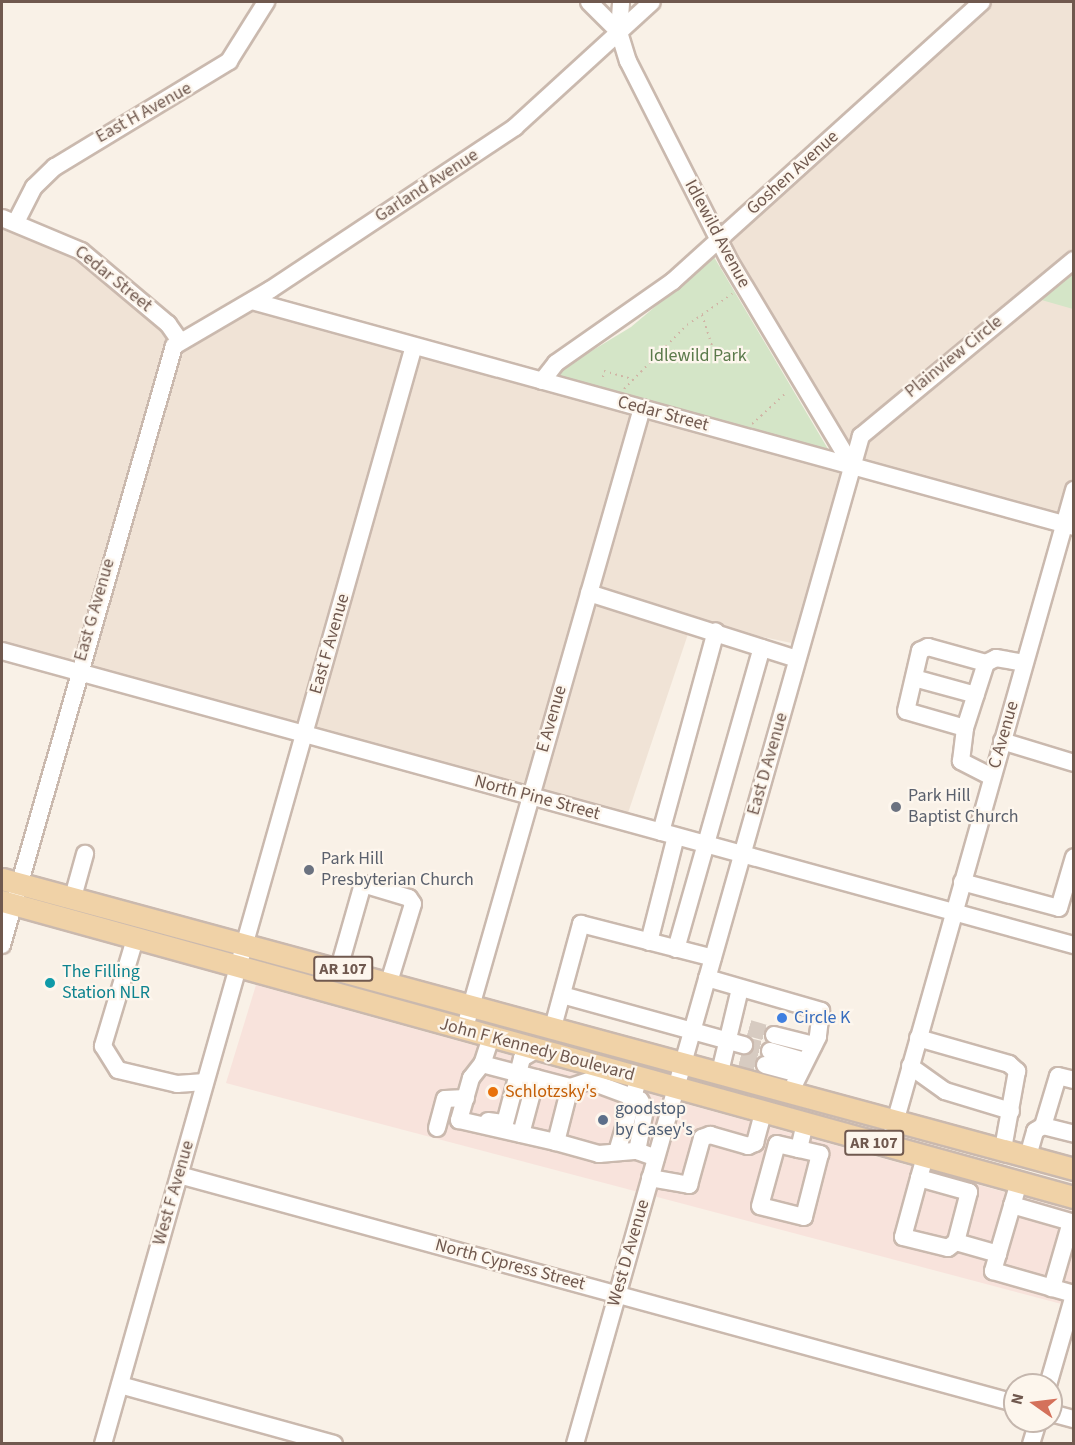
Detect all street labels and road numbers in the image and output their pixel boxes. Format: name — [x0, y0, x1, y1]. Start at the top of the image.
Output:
street label: East H Avenue — [92, 78, 196, 148]
street label: Goshen Avenue — [743, 126, 843, 220]
street label: Garland Avenue — [371, 145, 483, 227]
street label: Idlewild Avenue — [679, 176, 755, 292]
street label: Cedar Street — [70, 241, 156, 317]
street label: Plainview Circle — [901, 311, 1007, 403]
street label: Cedar Street — [615, 392, 711, 436]
street label: East G Avenue — [70, 556, 120, 664]
street label: East F Avenue — [305, 591, 355, 697]
street label: E Avenue — [532, 683, 572, 755]
street label: C Avenue — [984, 699, 1024, 771]
street label: East D Avenue — [743, 710, 793, 818]
street label: North Pine Street — [472, 771, 602, 825]
road number: AR 107 — [313, 956, 373, 982]
street label: John F Kennedy Boulevard — [437, 1014, 637, 1086]
road number: AR 107 — [844, 1130, 904, 1156]
street label: West F Avenue — [149, 1138, 199, 1248]
street label: West D Avenue — [603, 1197, 655, 1309]
street label: North Cypress Street — [433, 1235, 587, 1295]

